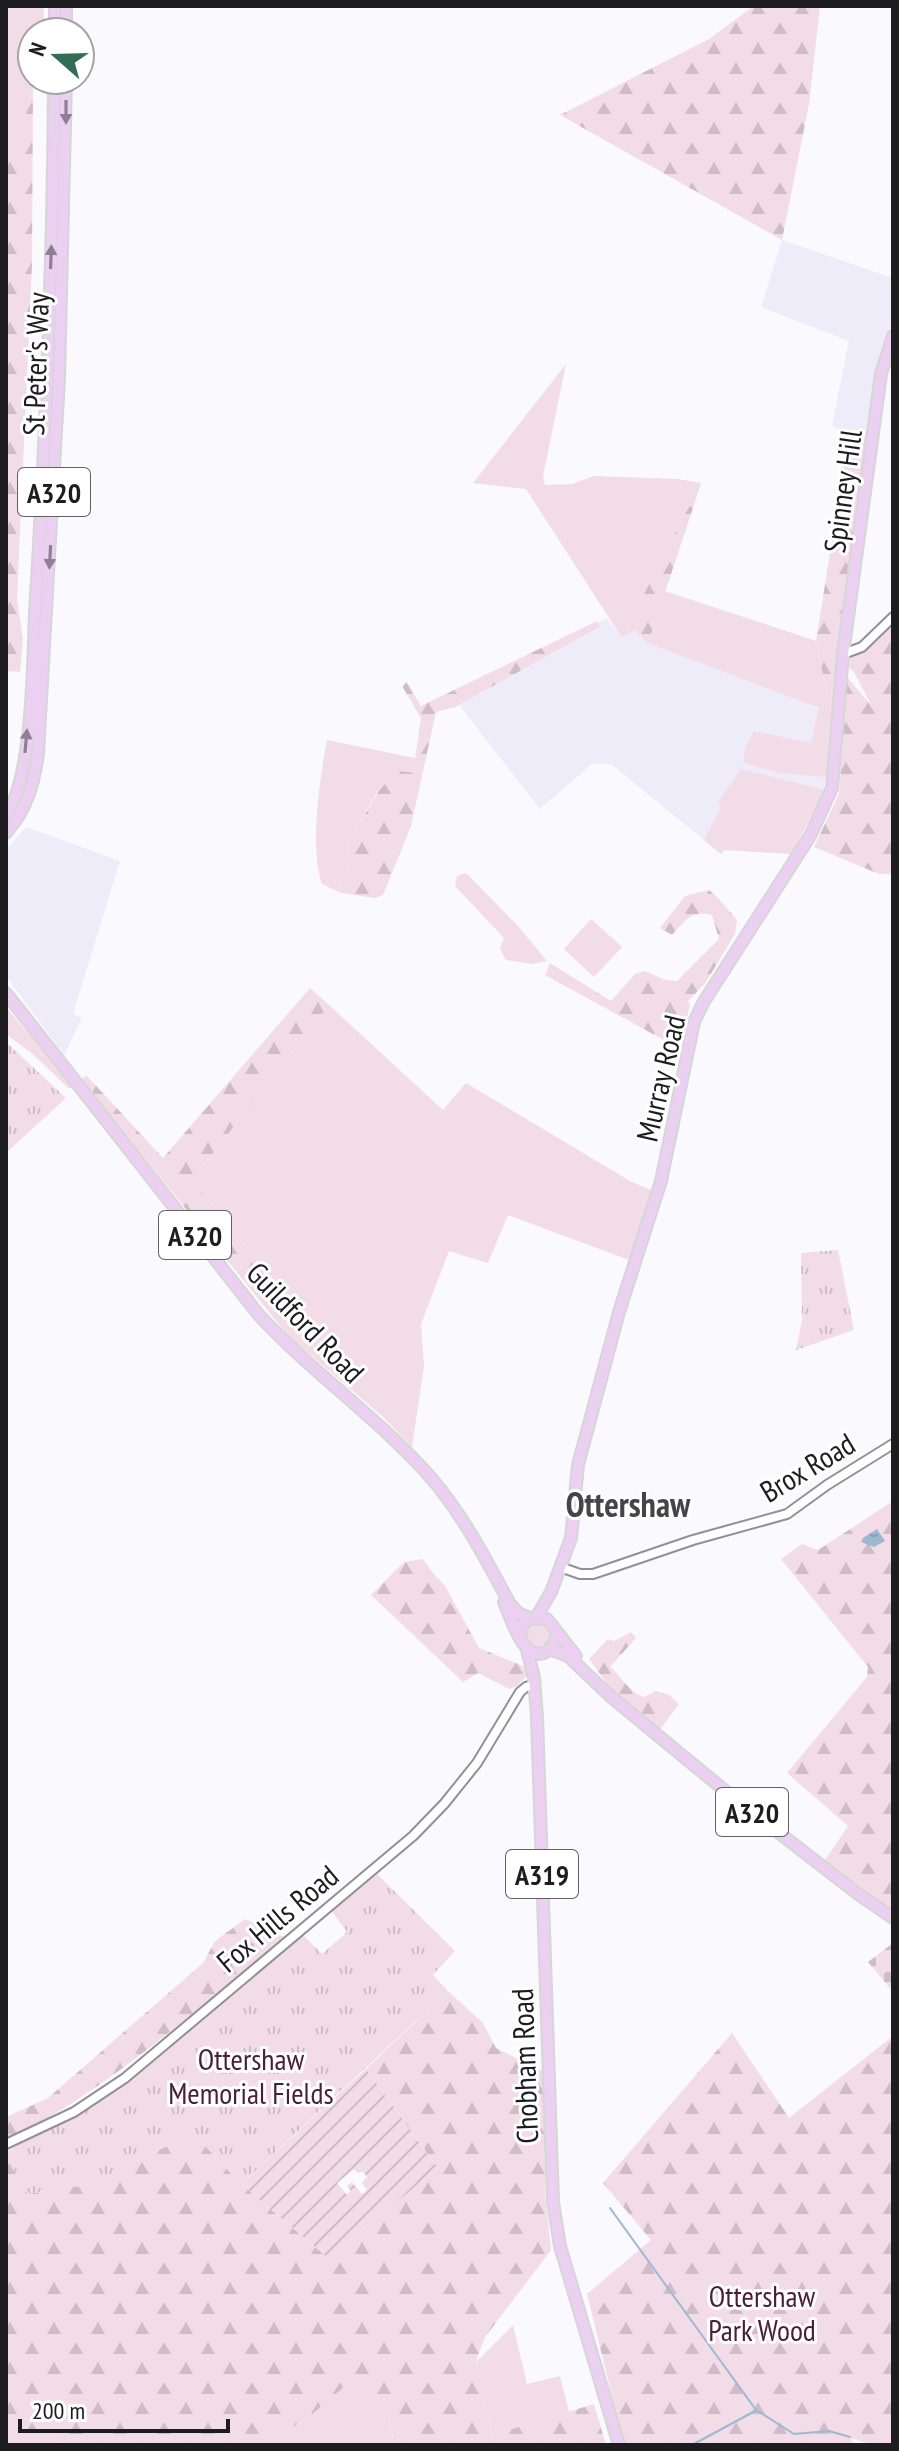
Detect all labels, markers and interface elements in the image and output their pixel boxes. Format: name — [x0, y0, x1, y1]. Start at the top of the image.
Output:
north arrow — [16, 16, 96, 96]
text: N — [22, 39, 52, 60]
one-way arrow — [60, 100, 72, 125]
one-way arrow — [44, 244, 57, 269]
street label: St Peter's Way — [13, 291, 57, 436]
street label: Spinney Hill — [814, 427, 870, 555]
road number: A320 — [18, 468, 90, 516]
one-way arrow — [44, 545, 57, 570]
one-way arrow — [20, 728, 33, 753]
street label: Murray Road — [627, 1011, 693, 1145]
road number: A320 — [159, 1211, 231, 1259]
street label: Guildford Road — [239, 1253, 373, 1391]
street label: Brox Road — [752, 1424, 862, 1510]
district label: Ottershaw — [566, 1482, 691, 1526]
road number: A320 — [716, 1788, 788, 1836]
road number: A319 — [506, 1850, 578, 1898]
street label: Fox Hills Road — [208, 1856, 346, 1980]
street label: Chobham Road — [502, 1988, 546, 2144]
park label: Ottershaw Memorial Fields — [168, 2039, 334, 2112]
park label: Ottershaw Park Wood — [708, 2276, 816, 2349]
scale bar — [20, 2383, 228, 2433]
text: 200 m — [32, 2395, 85, 2426]

